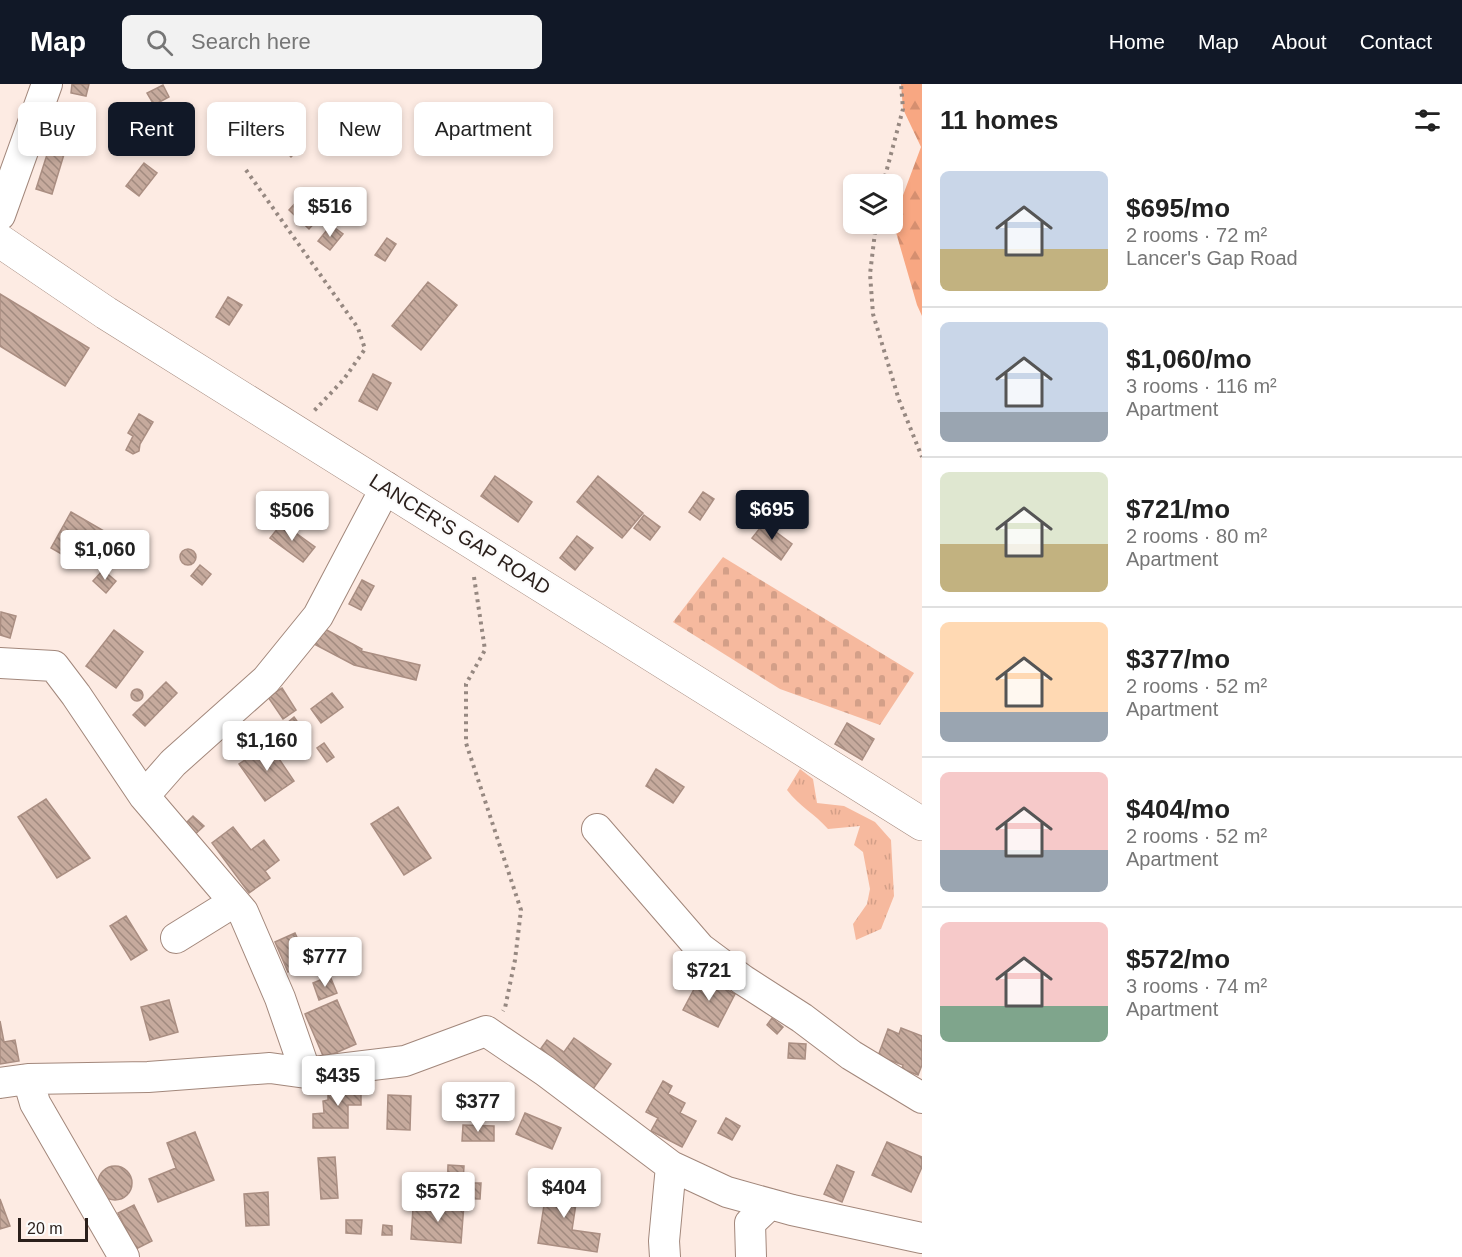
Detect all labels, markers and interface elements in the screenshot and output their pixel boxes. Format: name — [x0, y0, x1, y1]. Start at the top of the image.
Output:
search box — [122, 15, 542, 69]
text: Map — [30, 26, 86, 57]
icon: search — [143, 26, 176, 59]
text: Search here — [191, 29, 311, 54]
text: Home — [1109, 30, 1165, 53]
text: Map — [1198, 30, 1239, 53]
text: About — [1272, 30, 1327, 53]
text: Contact — [1360, 30, 1432, 53]
chip: Buy — [18, 102, 96, 156]
chip: Rent — [108, 102, 195, 156]
chip: Filters — [207, 102, 306, 156]
chip: New — [318, 102, 402, 156]
chip: Apartment — [414, 102, 553, 156]
icon: filters — [1411, 104, 1444, 137]
text: 11 homes — [940, 105, 1059, 135]
map controls — [843, 174, 903, 234]
button: layers — [843, 174, 903, 234]
pin: $516 — [294, 187, 366, 238]
text: $695/mo — [1126, 193, 1230, 223]
text: $516 — [308, 195, 352, 217]
icon: home — [988, 195, 1060, 267]
text: 2 rooms · 72 m² — [1126, 224, 1267, 246]
text: Lancer's Gap Road — [1126, 247, 1298, 269]
text: $1,060/mo — [1126, 344, 1252, 374]
icon: home — [988, 346, 1060, 418]
text: 3 rooms · 116 m² — [1126, 375, 1277, 397]
text: Apartment — [1126, 398, 1218, 420]
street label: LANCER'S GAP ROAD — [366, 469, 554, 599]
pin: $695 — [736, 490, 808, 541]
pin: $506 — [256, 491, 328, 542]
text: $721/mo — [1126, 494, 1230, 524]
icon: home — [988, 496, 1060, 568]
text: $695 — [750, 498, 794, 520]
text: $506 — [270, 499, 314, 521]
text: 2 rooms · 80 m² — [1126, 525, 1267, 547]
pin: $1,060 — [56, 530, 154, 581]
text: $1,060 — [74, 538, 136, 560]
text: Apartment — [1126, 548, 1218, 570]
text: $377/mo — [1126, 644, 1230, 674]
icon: home — [988, 646, 1060, 718]
text: 2 rooms · 52 m² — [1126, 675, 1267, 697]
text: Apartment — [1126, 698, 1218, 720]
pin: $1,160 — [218, 721, 316, 772]
text: $1,160 — [236, 729, 298, 751]
text: $404/mo — [1126, 794, 1230, 824]
icon: home — [988, 796, 1060, 868]
text: 2 rooms · 52 m² — [1126, 825, 1267, 847]
text: Apartment — [1126, 848, 1218, 870]
pin: $777 — [289, 937, 361, 988]
text: $572/mo — [1126, 944, 1230, 974]
text: $777 — [303, 945, 347, 967]
icon: home — [988, 946, 1060, 1018]
pin: $721 — [673, 951, 745, 1002]
text: $721 — [687, 959, 731, 981]
text: 3 rooms · 74 m² — [1126, 975, 1267, 997]
text: Apartment — [1126, 998, 1218, 1020]
pin: $435 — [302, 1056, 374, 1107]
text: $435 — [316, 1064, 360, 1086]
pin: $377 — [442, 1082, 514, 1133]
text: $377 — [456, 1090, 500, 1112]
pin: $404 — [528, 1168, 600, 1219]
pin: $572 — [402, 1172, 474, 1223]
text: $404 — [542, 1176, 586, 1198]
text: $572 — [416, 1180, 460, 1202]
scale bar — [18, 1215, 88, 1242]
text: 20 m — [27, 1220, 63, 1237]

